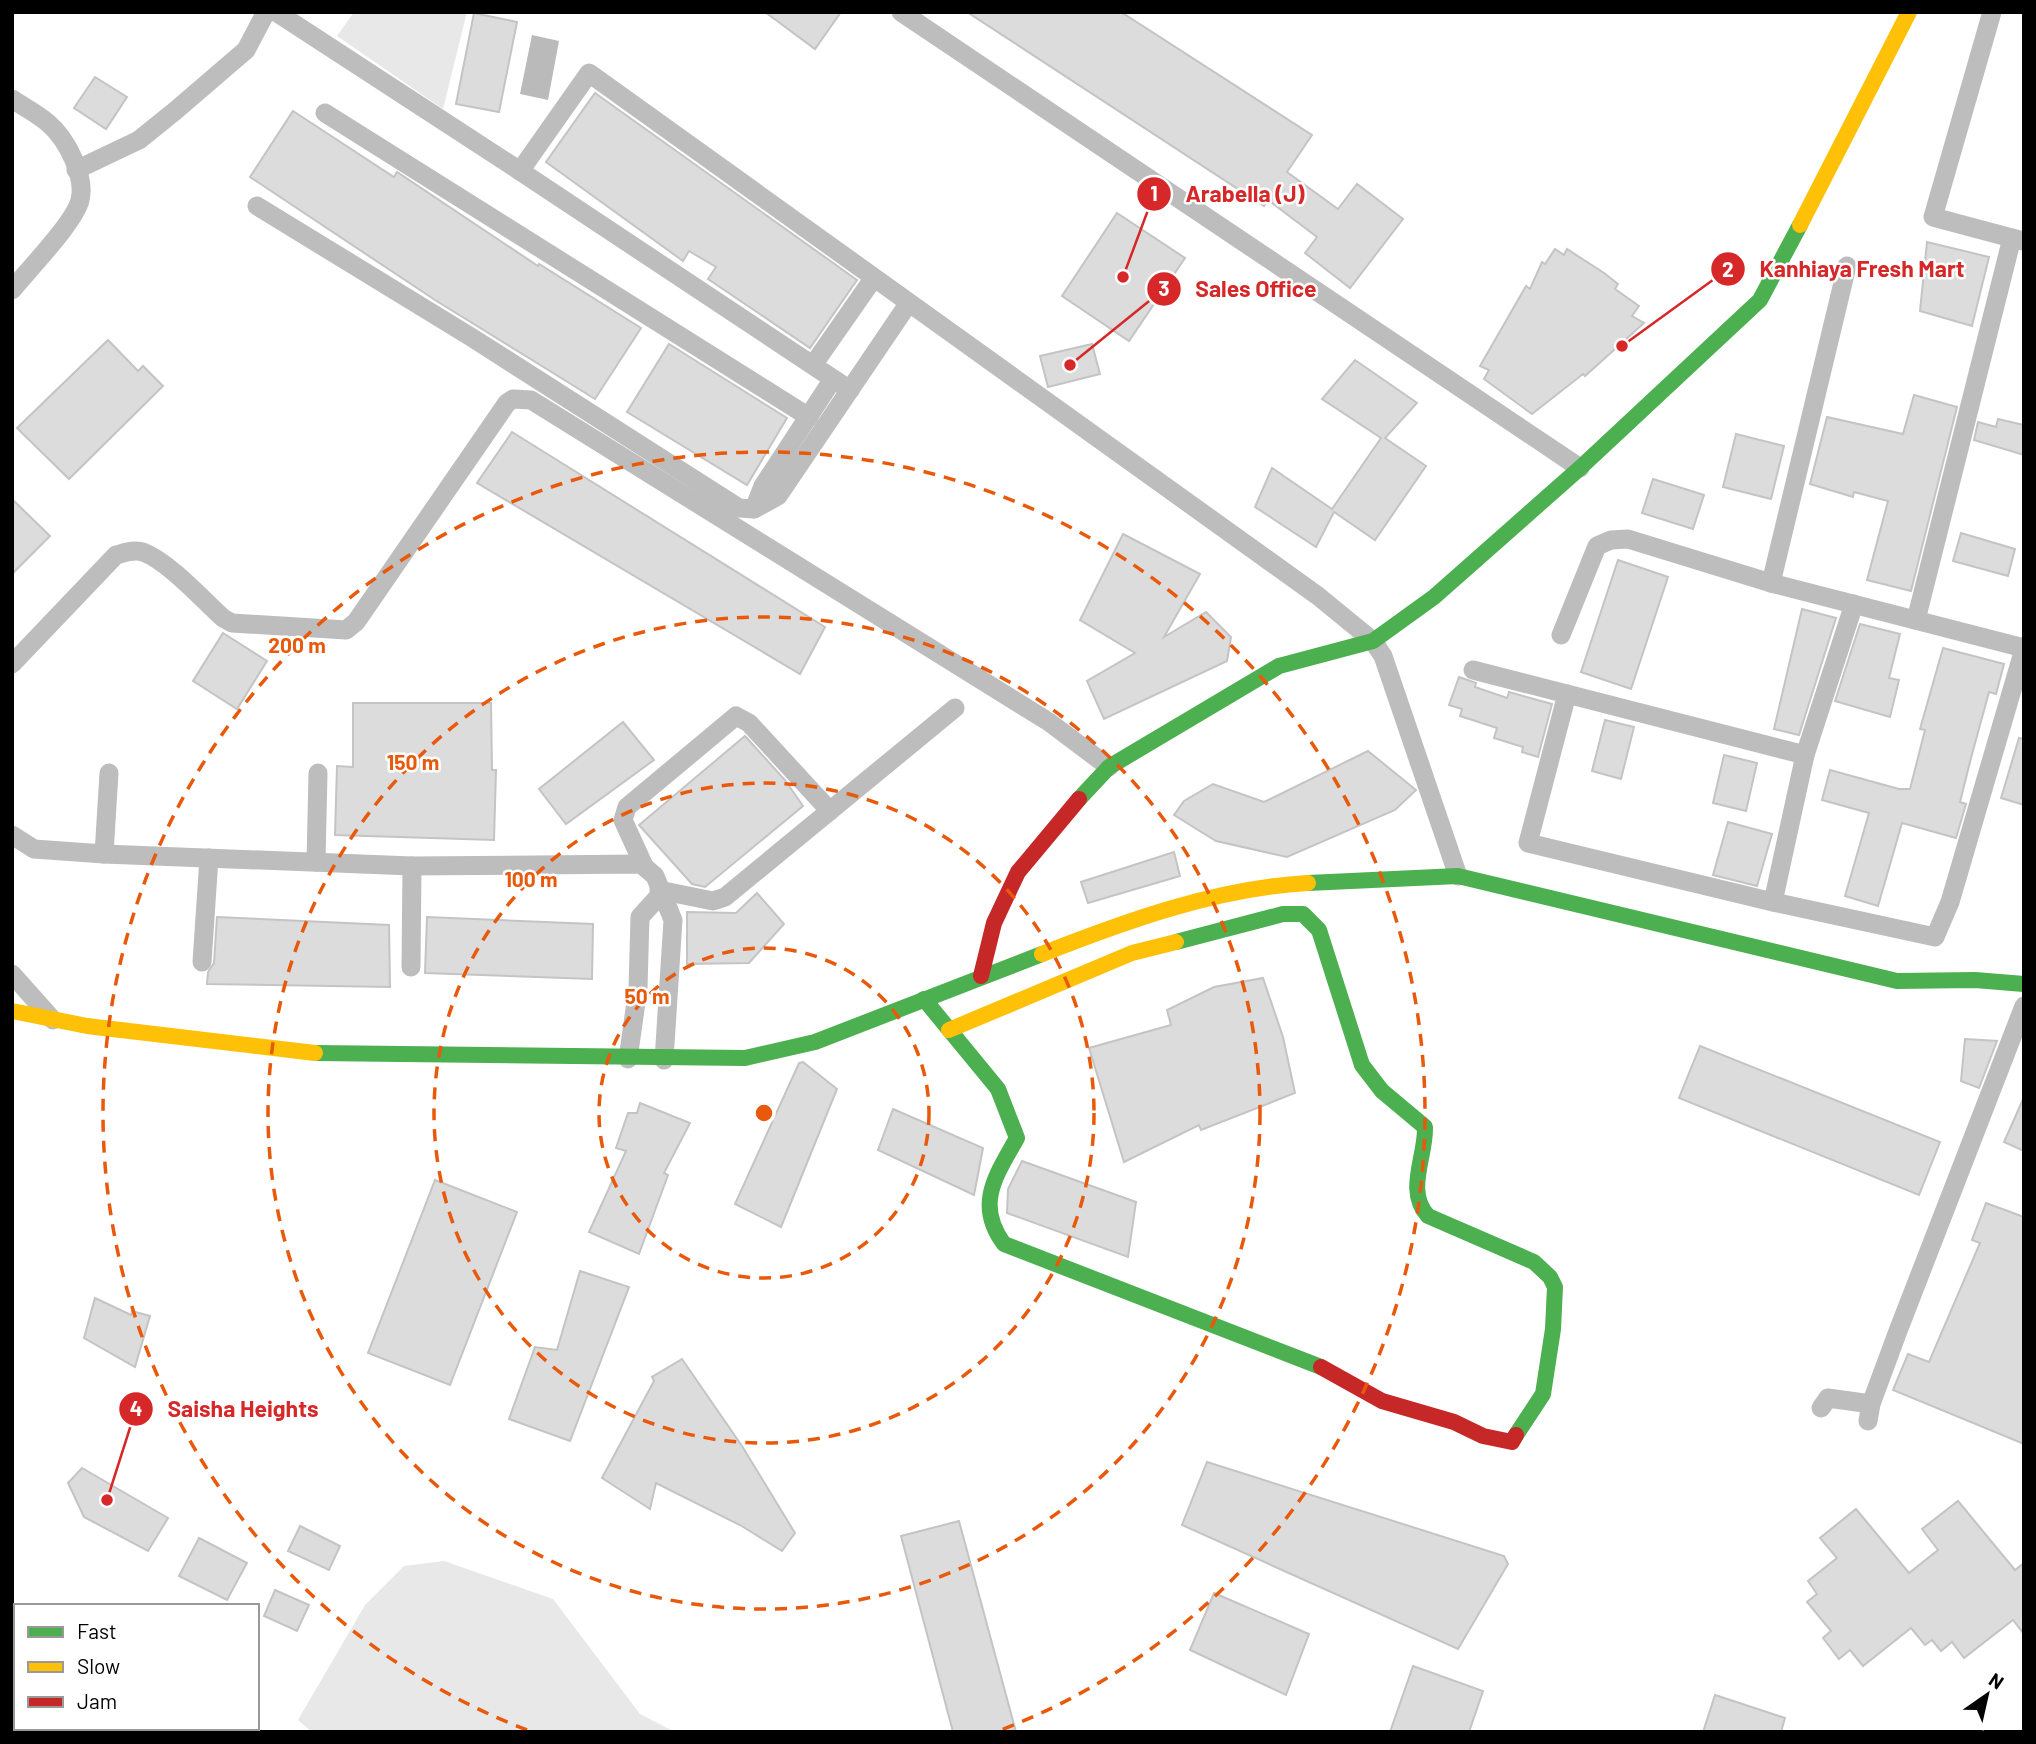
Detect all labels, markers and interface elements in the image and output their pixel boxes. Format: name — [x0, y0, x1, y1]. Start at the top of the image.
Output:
callout: Arabella (J) — [1137, 172, 1319, 216]
text: Arabella (J) — [1185, 179, 1305, 207]
text: 1 — [1150, 180, 1158, 205]
callout: Kanhiaya Fresh Mart — [1710, 247, 1978, 291]
text: Kanhiaya Fresh Mart — [1759, 254, 1965, 282]
text: 2 — [1722, 256, 1734, 281]
callout: Sales Office — [1146, 267, 1331, 311]
text: Sales Office — [1195, 274, 1317, 302]
text: 3 — [1158, 275, 1170, 300]
text: 200 m — [268, 632, 326, 657]
text: 150 m — [387, 749, 439, 774]
text: 100 m — [504, 866, 558, 891]
text: 50 m — [624, 983, 670, 1008]
centre of rings — [752, 1101, 776, 1125]
callout: Saisha Heights — [118, 1387, 332, 1431]
text: Saisha Heights — [168, 1394, 318, 1422]
text: 4 — [130, 1395, 142, 1420]
legend — [14, 1604, 259, 1730]
text: Fast — [77, 1618, 117, 1643]
text: Slow — [77, 1653, 120, 1678]
north arrow — [1952, 1660, 2022, 1730]
text: N — [1985, 1667, 2008, 1694]
text: Jam — [77, 1688, 117, 1713]

